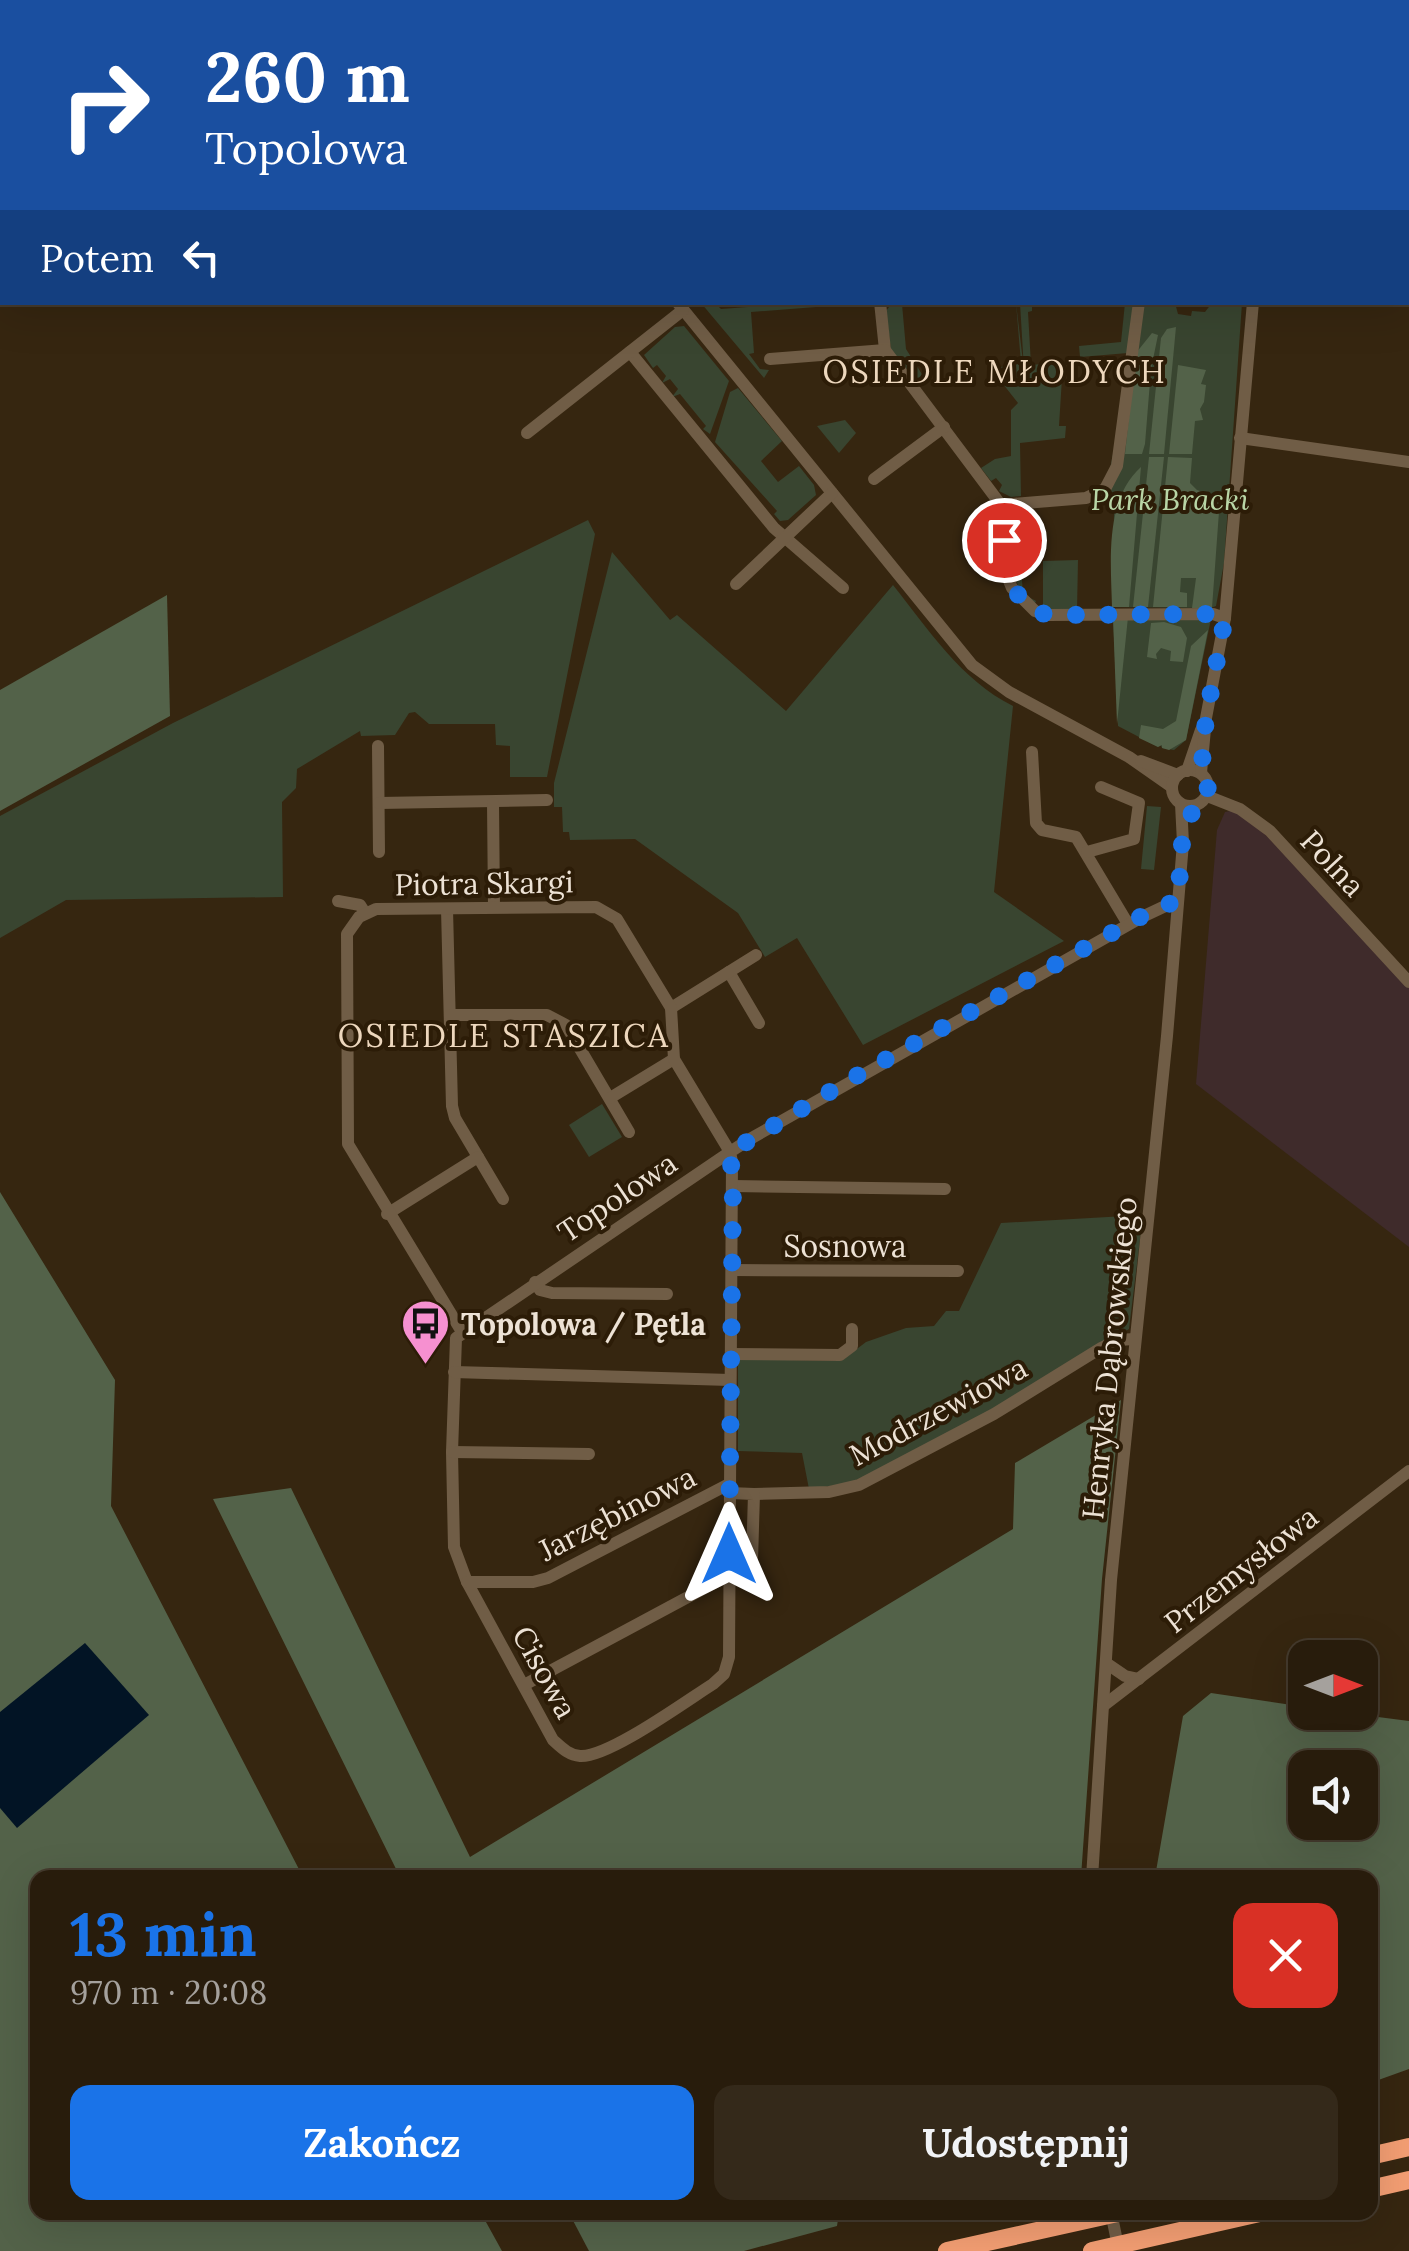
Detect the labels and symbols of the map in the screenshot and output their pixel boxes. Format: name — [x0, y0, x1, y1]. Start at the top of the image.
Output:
district label: OSIEDLE MŁODYCH — [823, 351, 1167, 392]
park label: Park Bracki — [1091, 480, 1250, 518]
pin — [962, 498, 1047, 583]
street label: Polna — [1293, 822, 1373, 904]
street label: Piotra Skargi — [394, 862, 574, 905]
district label: OSIEDLE STASZICA — [338, 1015, 670, 1056]
street label: Topolowa — [550, 1143, 684, 1251]
street label: Henryka Dąbrowskiego — [1073, 1195, 1146, 1521]
street label: Sosnowa — [783, 1227, 907, 1265]
bus stop icon: Topolowa / Pętla — [400, 1298, 452, 1366]
place label: Topolowa / Pętla — [461, 1305, 706, 1344]
street label: Modrzewiowa — [843, 1348, 1033, 1474]
street label: Jarzębinowa — [531, 1457, 702, 1569]
street label: Przemysłowa — [1157, 1497, 1326, 1642]
position arrow — [677, 1502, 781, 1606]
street label: Cisowa — [504, 1619, 586, 1725]
north arrow — [1288, 1640, 1378, 1730]

